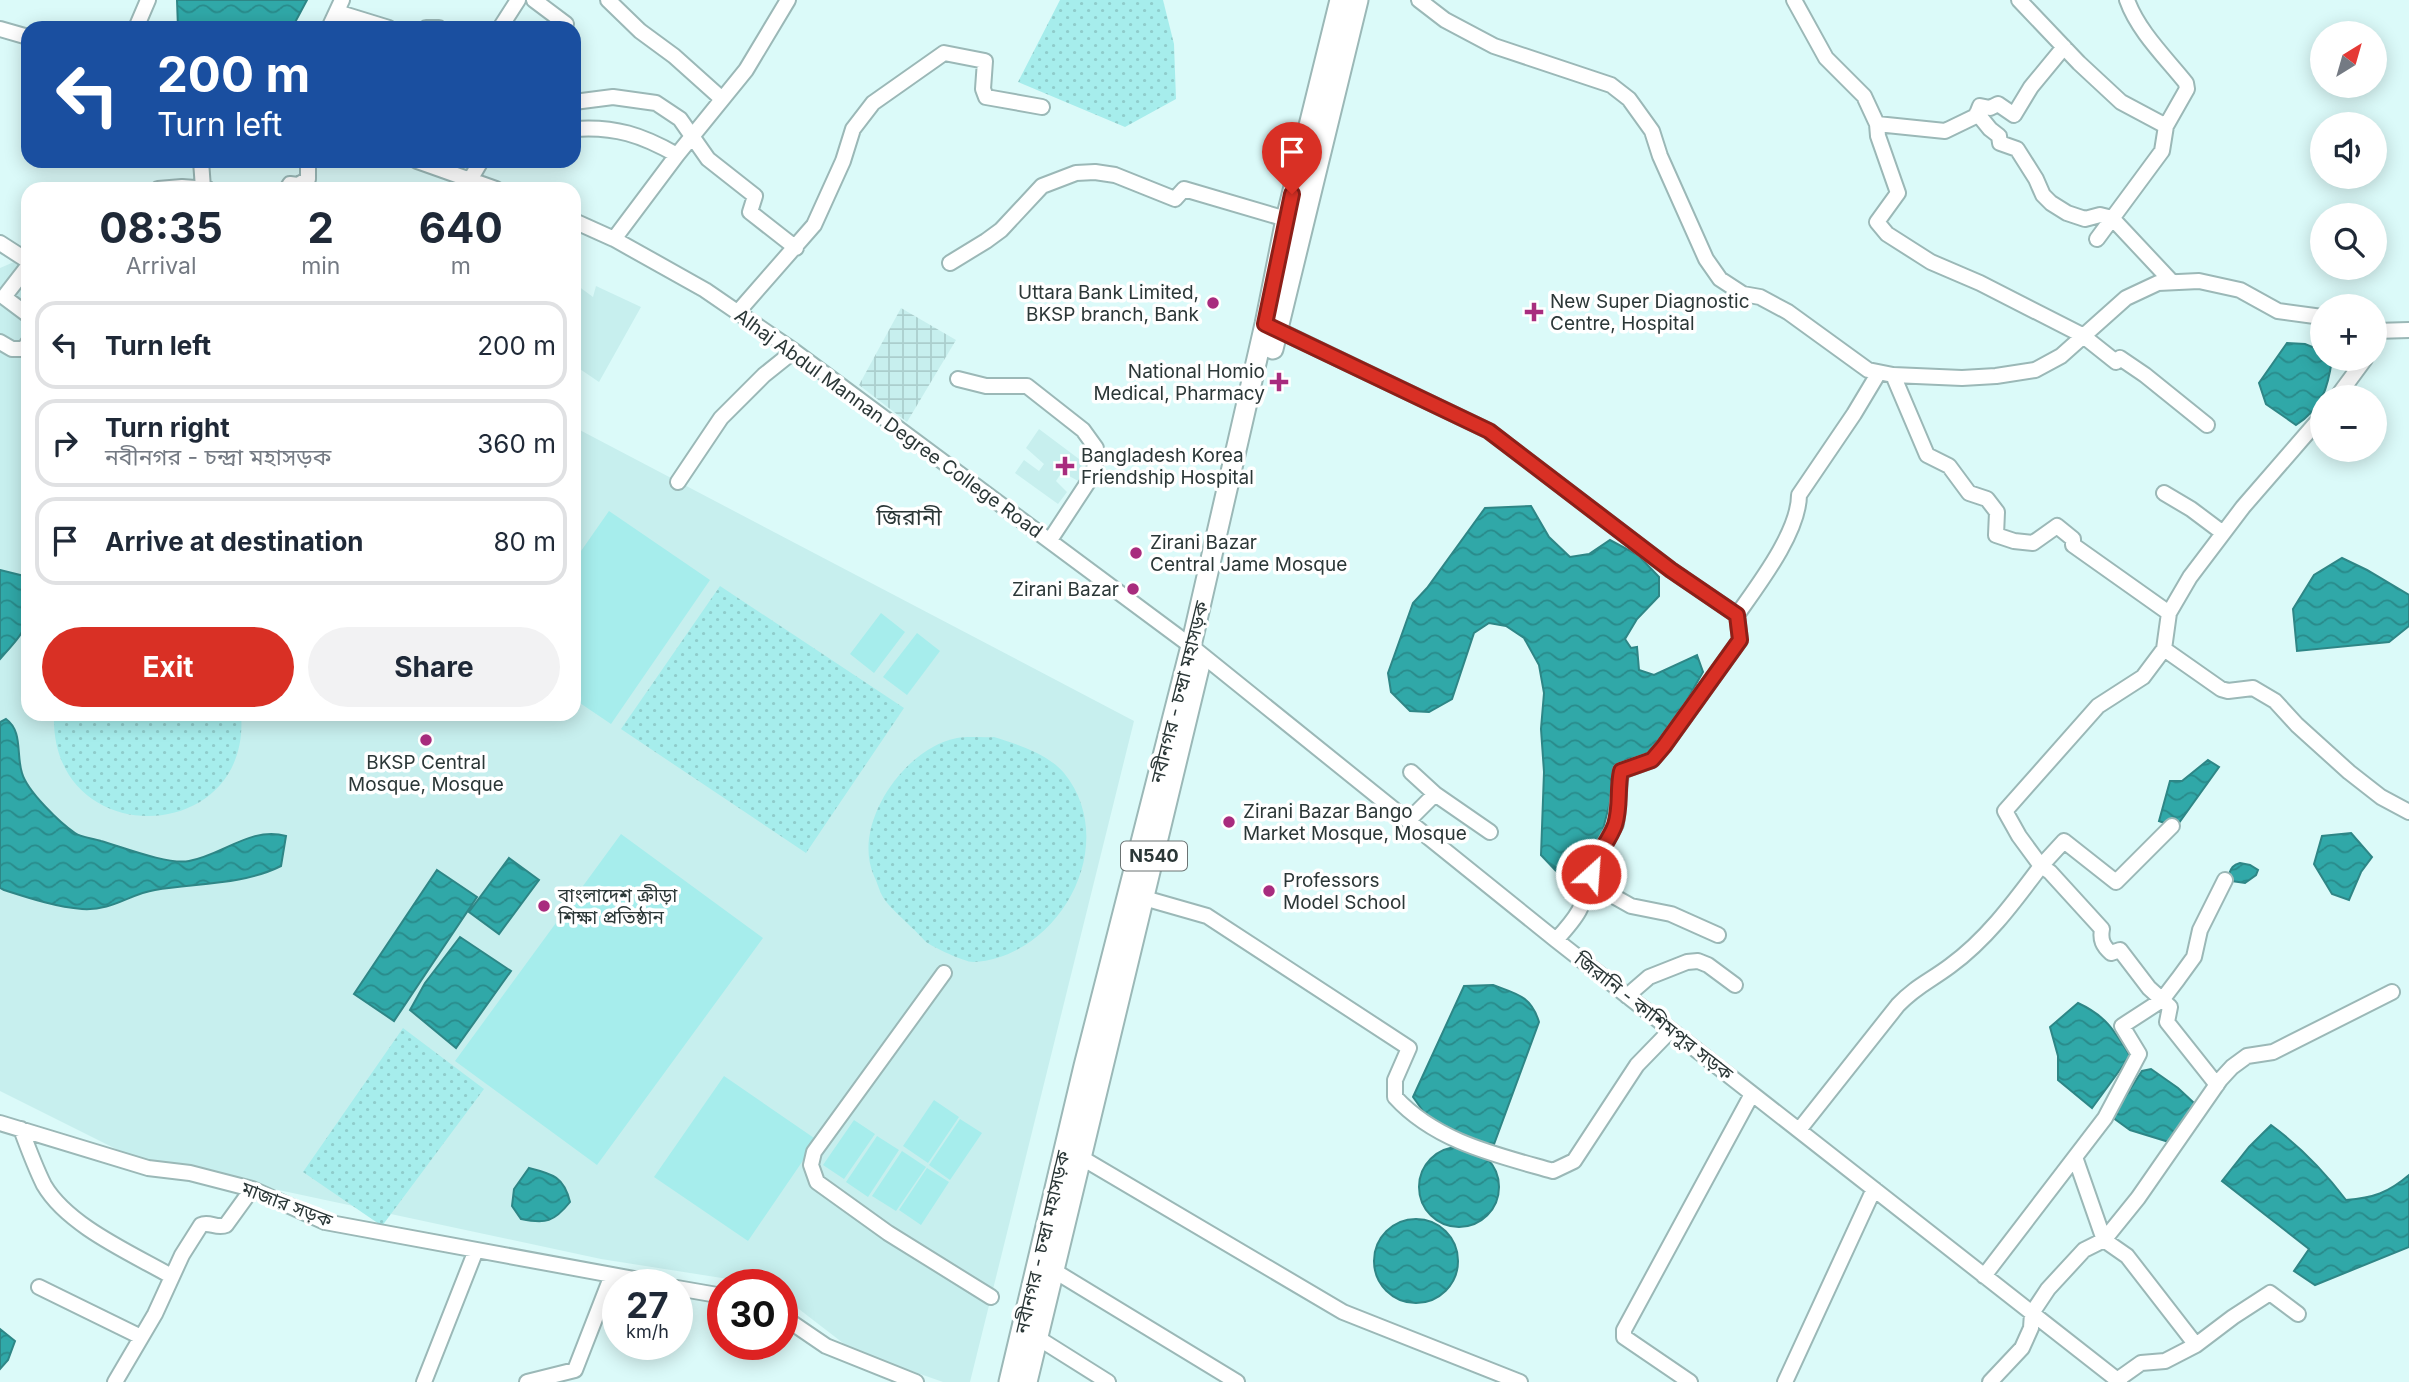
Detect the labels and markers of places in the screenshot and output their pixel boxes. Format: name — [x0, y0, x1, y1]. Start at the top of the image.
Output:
pin — [1262, 122, 1322, 194]
place label: Uttara Bank Limited, BKSP branch, Bank — [1018, 281, 1200, 326]
place label: New Super Diagnostic Centre, Hospital — [1550, 290, 1750, 335]
marker: Uttara Bank Limited, BKSP branch, Bank — [1205, 295, 1221, 311]
marker: New Super Diagnostic Centre, Hospital — [1524, 302, 1544, 322]
place label: National Homio Medical, Pharmacy — [1093, 360, 1265, 405]
marker: National Homio Medical, Pharmacy — [1271, 374, 1287, 390]
place label: Bangladesh Korea Friendship Hospital — [1081, 444, 1254, 489]
marker: Bangladesh Korea Friendship Hospital — [1055, 456, 1075, 476]
place label: Zirani Bazar Central Jame Mosque — [1150, 531, 1347, 576]
marker: Zirani Bazar Central Jame Mosque — [1128, 545, 1144, 561]
place label: Zirani Bazar — [1012, 578, 1119, 601]
marker: Zirani Bazar — [1125, 581, 1141, 597]
marker: BKSP Central Mosque, Mosque — [418, 732, 434, 748]
place label: BKSP Central Mosque, Mosque — [348, 751, 504, 796]
place label: Zirani Bazar Bango Market Mosque, Mosque — [1243, 800, 1467, 845]
marker: Zirani Bazar Bango Market Mosque, Mosque — [1221, 814, 1237, 830]
place label: Professors Model School — [1283, 869, 1406, 914]
marker: Professors Model School — [1261, 883, 1277, 899]
place label: বাংলাদেশ ক্রীড়া শিক্ষা প্রতিষ্ঠান — [557, 884, 678, 929]
marker: বাংলাদেশ ক্রীড়া শিক্ষা প্রতিষ্ঠান — [536, 898, 552, 914]

